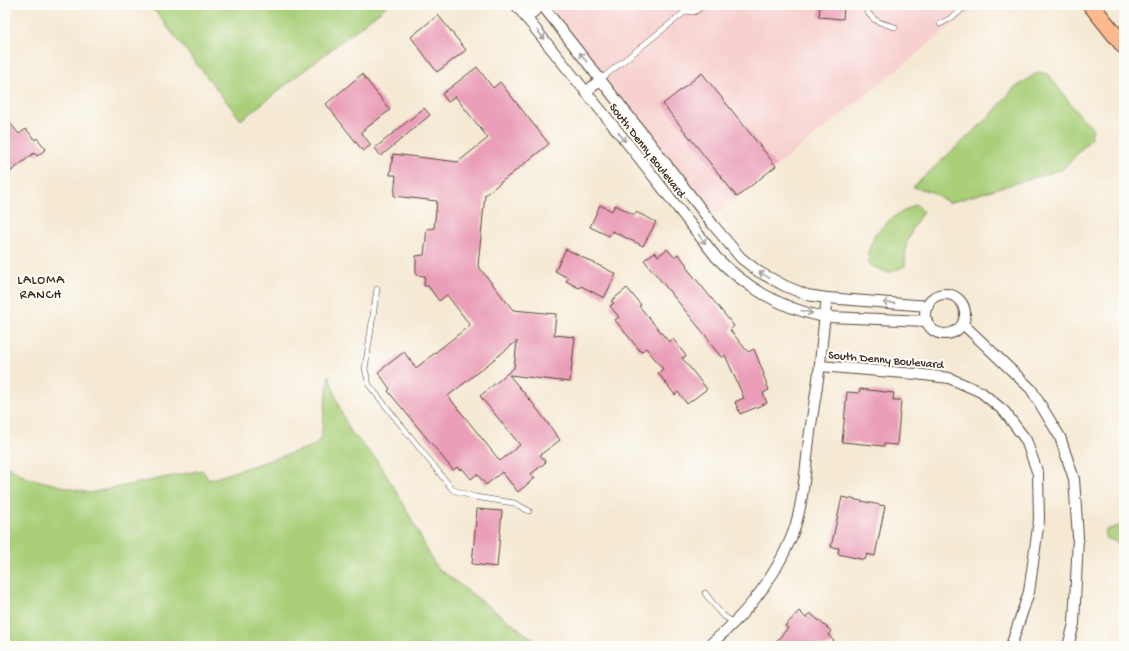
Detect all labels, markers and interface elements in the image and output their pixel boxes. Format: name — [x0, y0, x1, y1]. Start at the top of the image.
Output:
one-way arrow — [536, 30, 545, 41]
one-way arrow — [579, 52, 587, 63]
street label: South Denny Boulevard — [605, 101, 688, 202]
one-way arrow — [618, 131, 626, 142]
one-way arrow — [698, 234, 706, 245]
one-way arrow — [758, 270, 770, 278]
district label: LALOMA RANCH — [17, 273, 65, 303]
one-way arrow — [883, 299, 896, 306]
one-way arrow — [800, 309, 813, 316]
street label: South Denny Boulevard — [828, 349, 945, 373]

